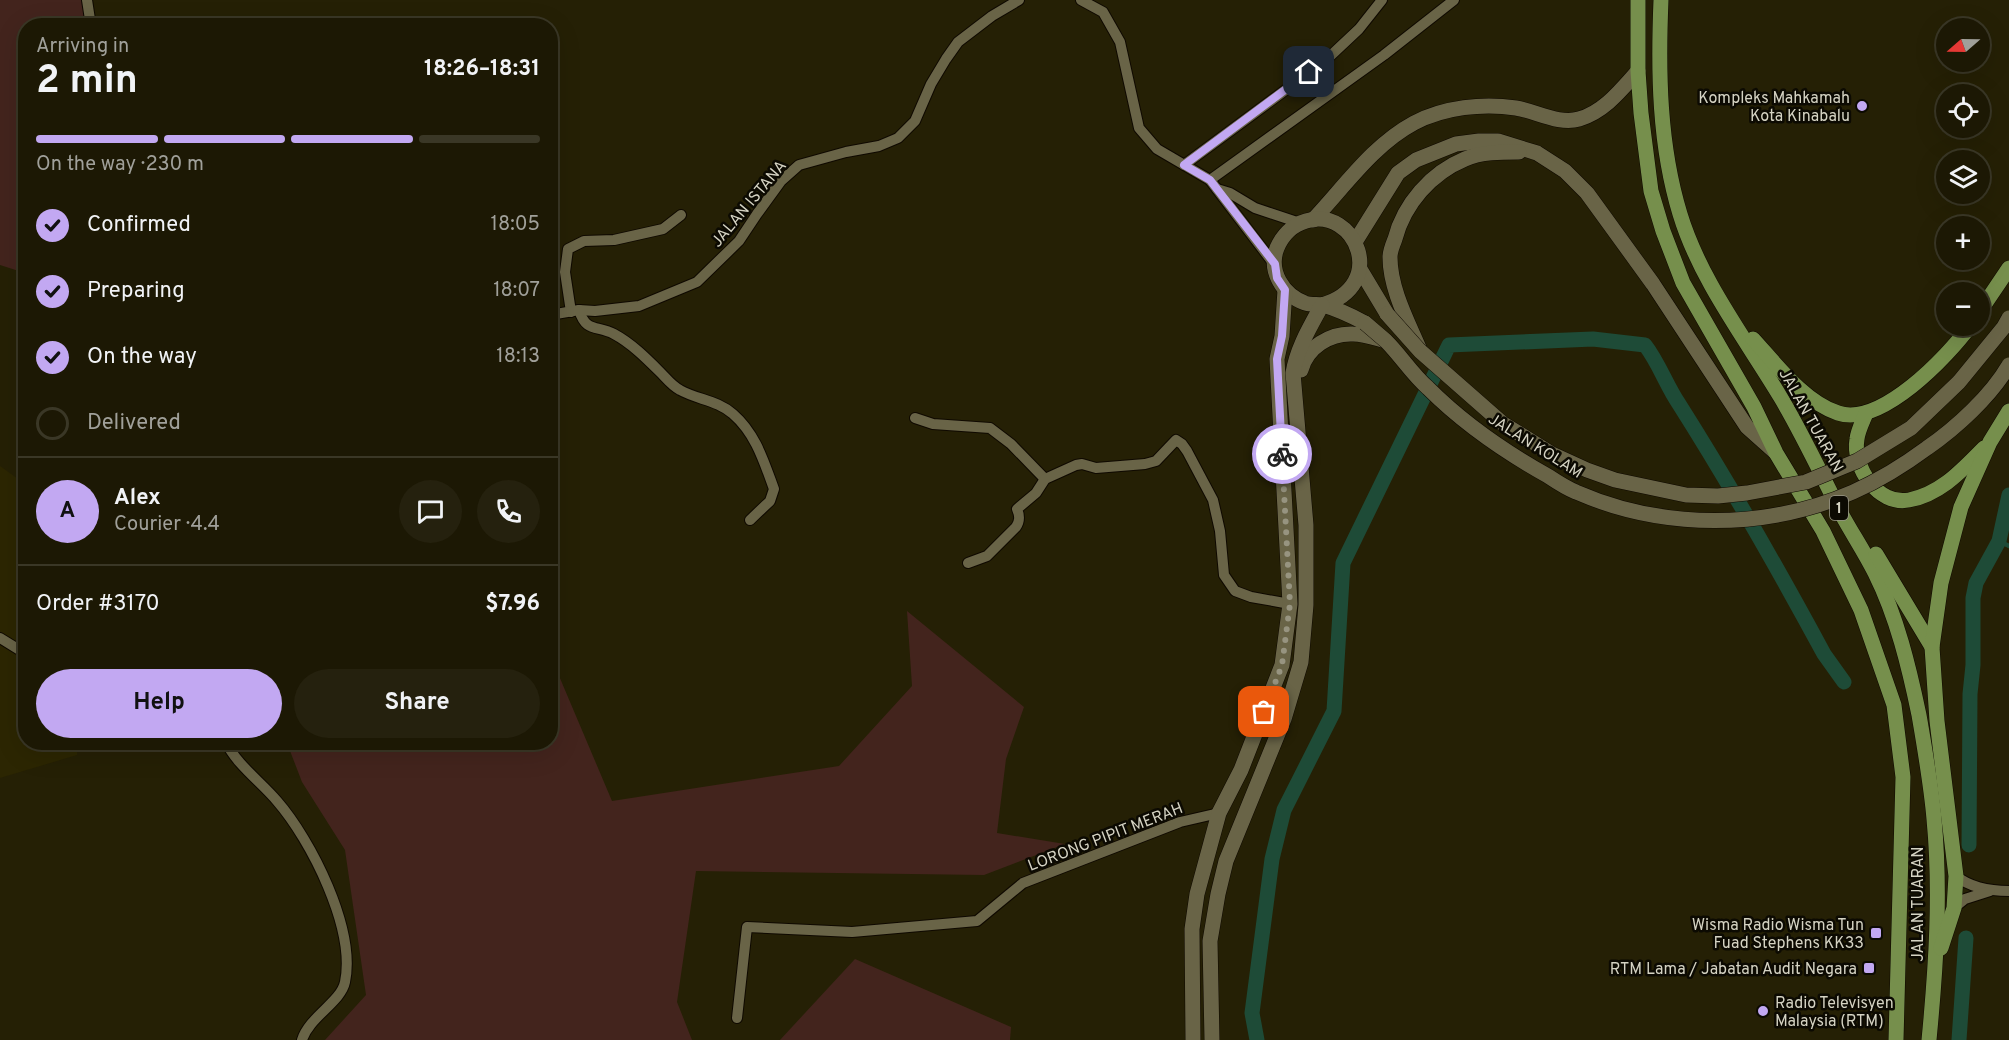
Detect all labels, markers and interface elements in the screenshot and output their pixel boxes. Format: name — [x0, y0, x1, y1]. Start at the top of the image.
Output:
north arrow — [1936, 18, 1990, 72]
map controls — [1936, 18, 1990, 336]
text: Arriving in — [36, 34, 129, 60]
pin — [1283, 46, 1334, 97]
icon: home — [1292, 55, 1325, 88]
text: 18:26–18:31 — [424, 56, 540, 83]
text: 2 min — [36, 58, 138, 107]
button: locate — [1936, 84, 1990, 138]
place label: Kompleks Mahkamah Kota Kinabalu — [1698, 89, 1850, 127]
marker: Kompleks Mahkamah Kota Kinabalu — [1855, 99, 1869, 113]
button: layers — [1936, 150, 1990, 204]
text: On the way · 230 m — [36, 152, 204, 178]
street label: JALAN ISTANA — [707, 157, 792, 252]
icon: check — [36, 209, 69, 242]
text: Confirmed — [87, 212, 191, 239]
text: 18:05 — [491, 212, 540, 238]
button: + — [1936, 216, 1990, 270]
icon: check — [36, 275, 69, 308]
text: Preparing — [87, 278, 185, 305]
text: 18:07 — [493, 278, 540, 304]
button: − — [1936, 282, 1990, 336]
icon: check — [36, 341, 69, 374]
text: On the way — [87, 344, 197, 371]
text: 18:13 — [496, 344, 540, 370]
street label: JALAN TUARAN — [1774, 366, 1847, 476]
text: Delivered — [87, 410, 181, 437]
street label: JALAN KOLAM — [1484, 410, 1586, 484]
courier — [1252, 424, 1312, 484]
icon: bike — [1266, 438, 1299, 471]
button: chat — [399, 480, 462, 543]
button: phone — [477, 480, 540, 543]
text: Alex — [114, 485, 161, 512]
road number: 1 — [1830, 496, 1848, 520]
text: A — [60, 498, 75, 525]
text: Courier · 4.4 — [114, 512, 220, 538]
text: Order #3170 — [36, 591, 160, 618]
text: $7.96 — [485, 591, 540, 618]
button: Help — [36, 669, 282, 738]
button: Share — [294, 669, 540, 738]
pin — [1238, 686, 1289, 737]
icon: bag — [1247, 695, 1280, 728]
street label: LORONG PIPIT MERAH — [1025, 799, 1186, 877]
street label: JALAN TUARAN — [1909, 846, 1929, 962]
place label: Wisma Radio Wisma Tun Fuad Stephens KK33 — [1692, 916, 1864, 954]
marker: Wisma Radio Wisma Tun Fuad Stephens KK33 — [1869, 926, 1883, 940]
place label: RTM Lama / Jabatan Audit Negara — [1610, 960, 1857, 980]
marker: RTM Lama / Jabatan Audit Negara — [1862, 961, 1876, 975]
place label: Radio Televisyen Malaysia (RTM) — [1775, 994, 1894, 1032]
marker: Radio Televisyen Malaysia (RTM) — [1756, 1004, 1770, 1018]

